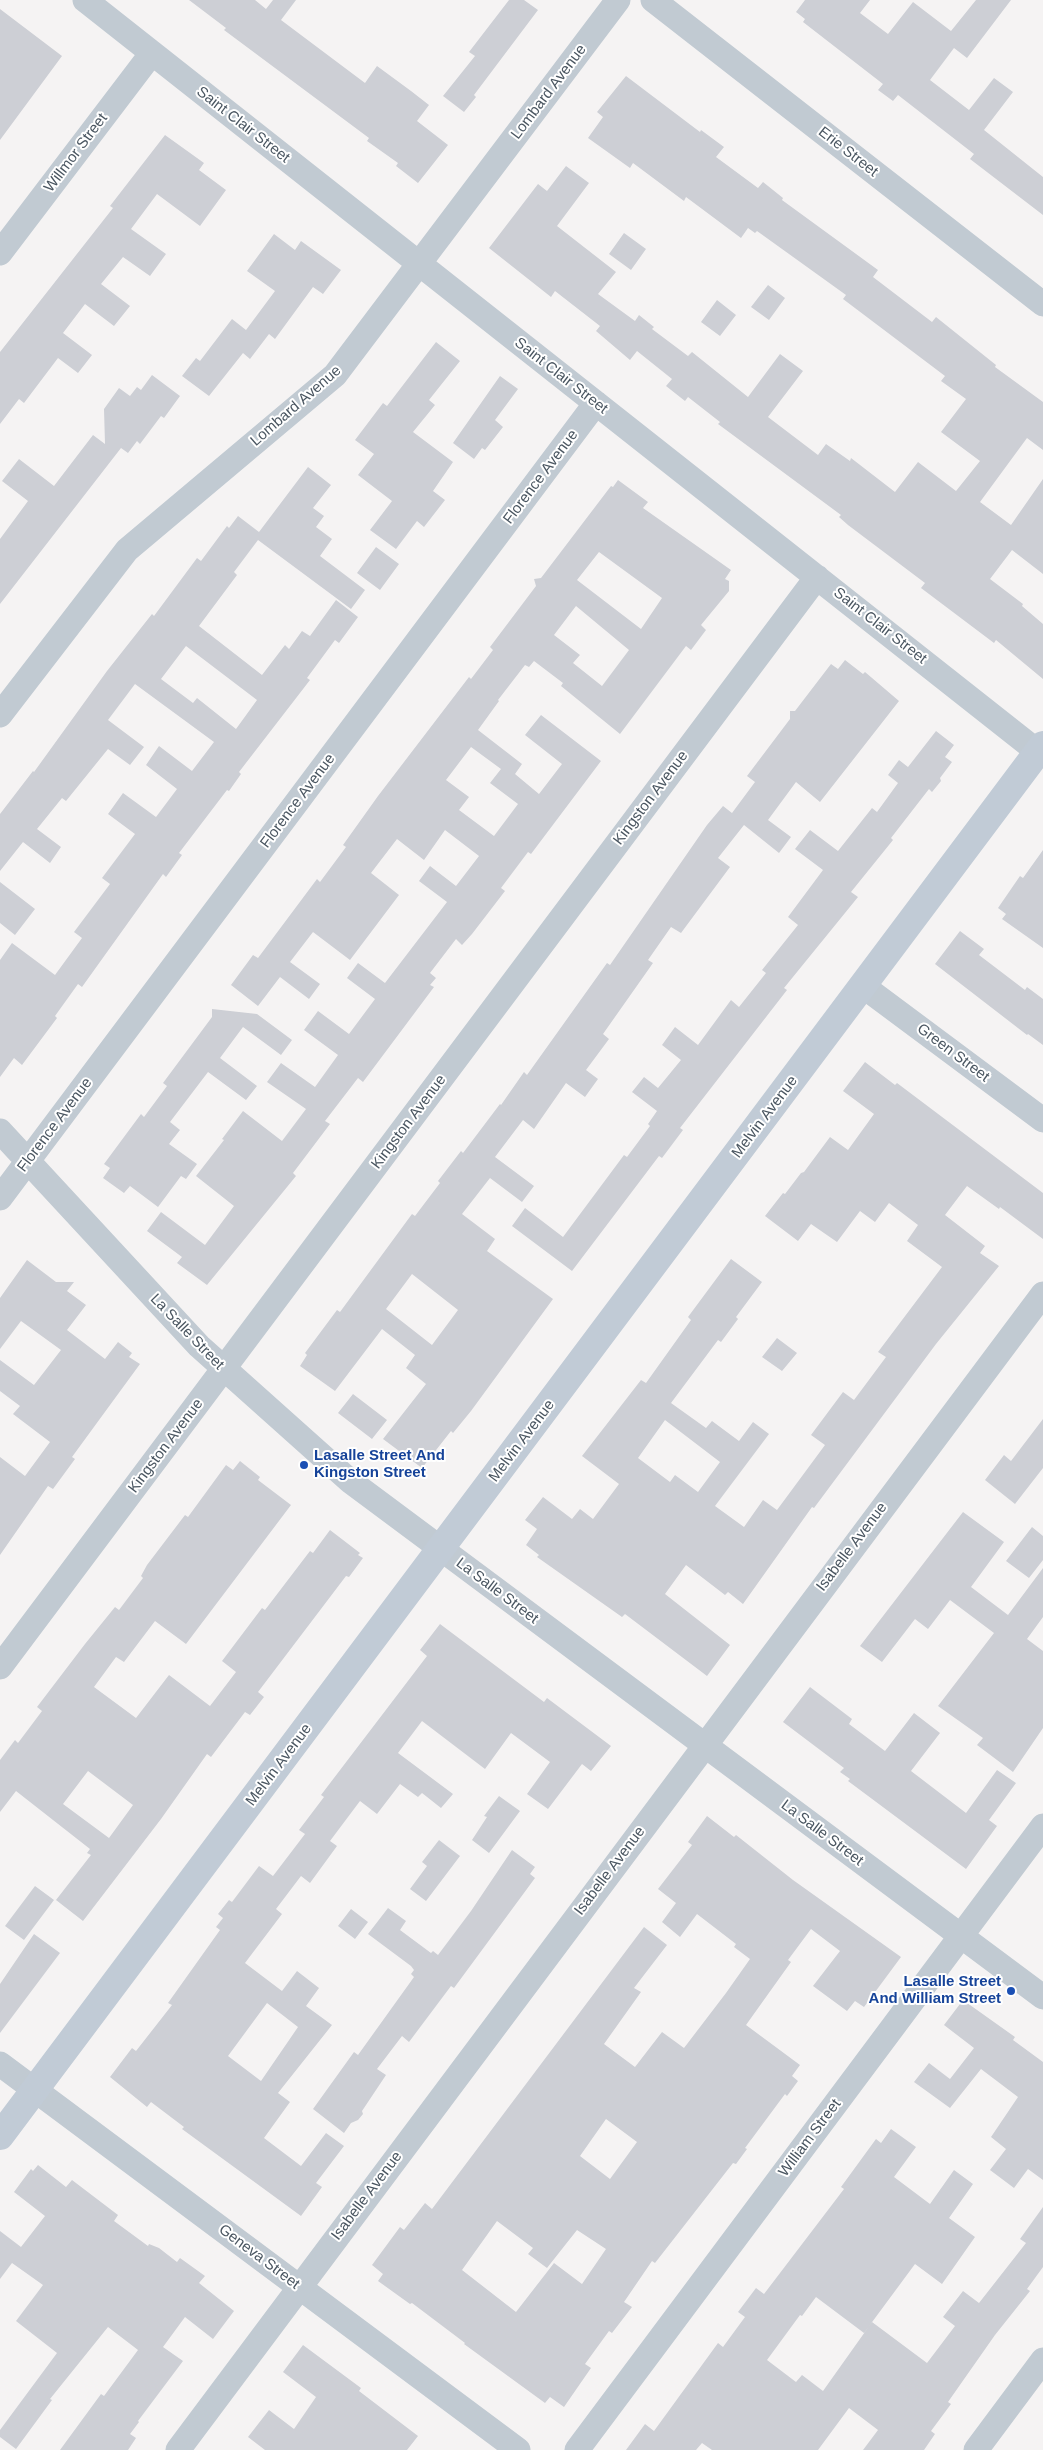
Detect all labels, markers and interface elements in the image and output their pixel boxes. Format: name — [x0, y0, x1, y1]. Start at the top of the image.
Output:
street label: Lombard Avenue — [508, 41, 590, 143]
street label: Saint Clair Street — [193, 83, 293, 167]
street label: Willmor Street — [40, 110, 112, 196]
street label: Erie Street — [815, 123, 881, 181]
street label: Saint Clair Street — [511, 334, 611, 418]
street label: Lombard Avenue — [247, 362, 345, 450]
street label: Florence Avenue — [500, 426, 582, 528]
street label: Saint Clair Street — [830, 584, 930, 668]
street label: Kingston Avenue — [610, 747, 692, 849]
street label: Florence Avenue — [257, 750, 339, 852]
street label: Green Street — [913, 1020, 993, 1086]
street label: Kingston Avenue — [368, 1071, 450, 1173]
street label: Melvin Avenue — [728, 1072, 802, 1162]
street label: Florence Avenue — [14, 1074, 96, 1176]
street label: La Salle Street — [146, 1290, 228, 1374]
street label: Kingston Avenue — [125, 1395, 207, 1497]
street label: Melvin Avenue — [485, 1396, 559, 1486]
place label: Lasalle Street And Kingston Street — [314, 1447, 445, 1482]
marker: Lasalle Street And Kingston Street — [298, 1459, 310, 1471]
street label: Isabelle Avenue — [813, 1499, 891, 1595]
street label: La Salle Street — [452, 1554, 542, 1628]
street label: Melvin Avenue — [242, 1720, 316, 1810]
street label: La Salle Street — [777, 1796, 867, 1870]
street label: Isabelle Avenue — [571, 1823, 649, 1919]
place label: Lasalle Street And William Street — [869, 1973, 1001, 2008]
marker: Lasalle Street And William Street — [1005, 1985, 1017, 1997]
street label: William Street — [775, 2096, 845, 2180]
street label: Isabelle Avenue — [328, 2148, 406, 2244]
street label: Geneva Street — [215, 2221, 303, 2293]

